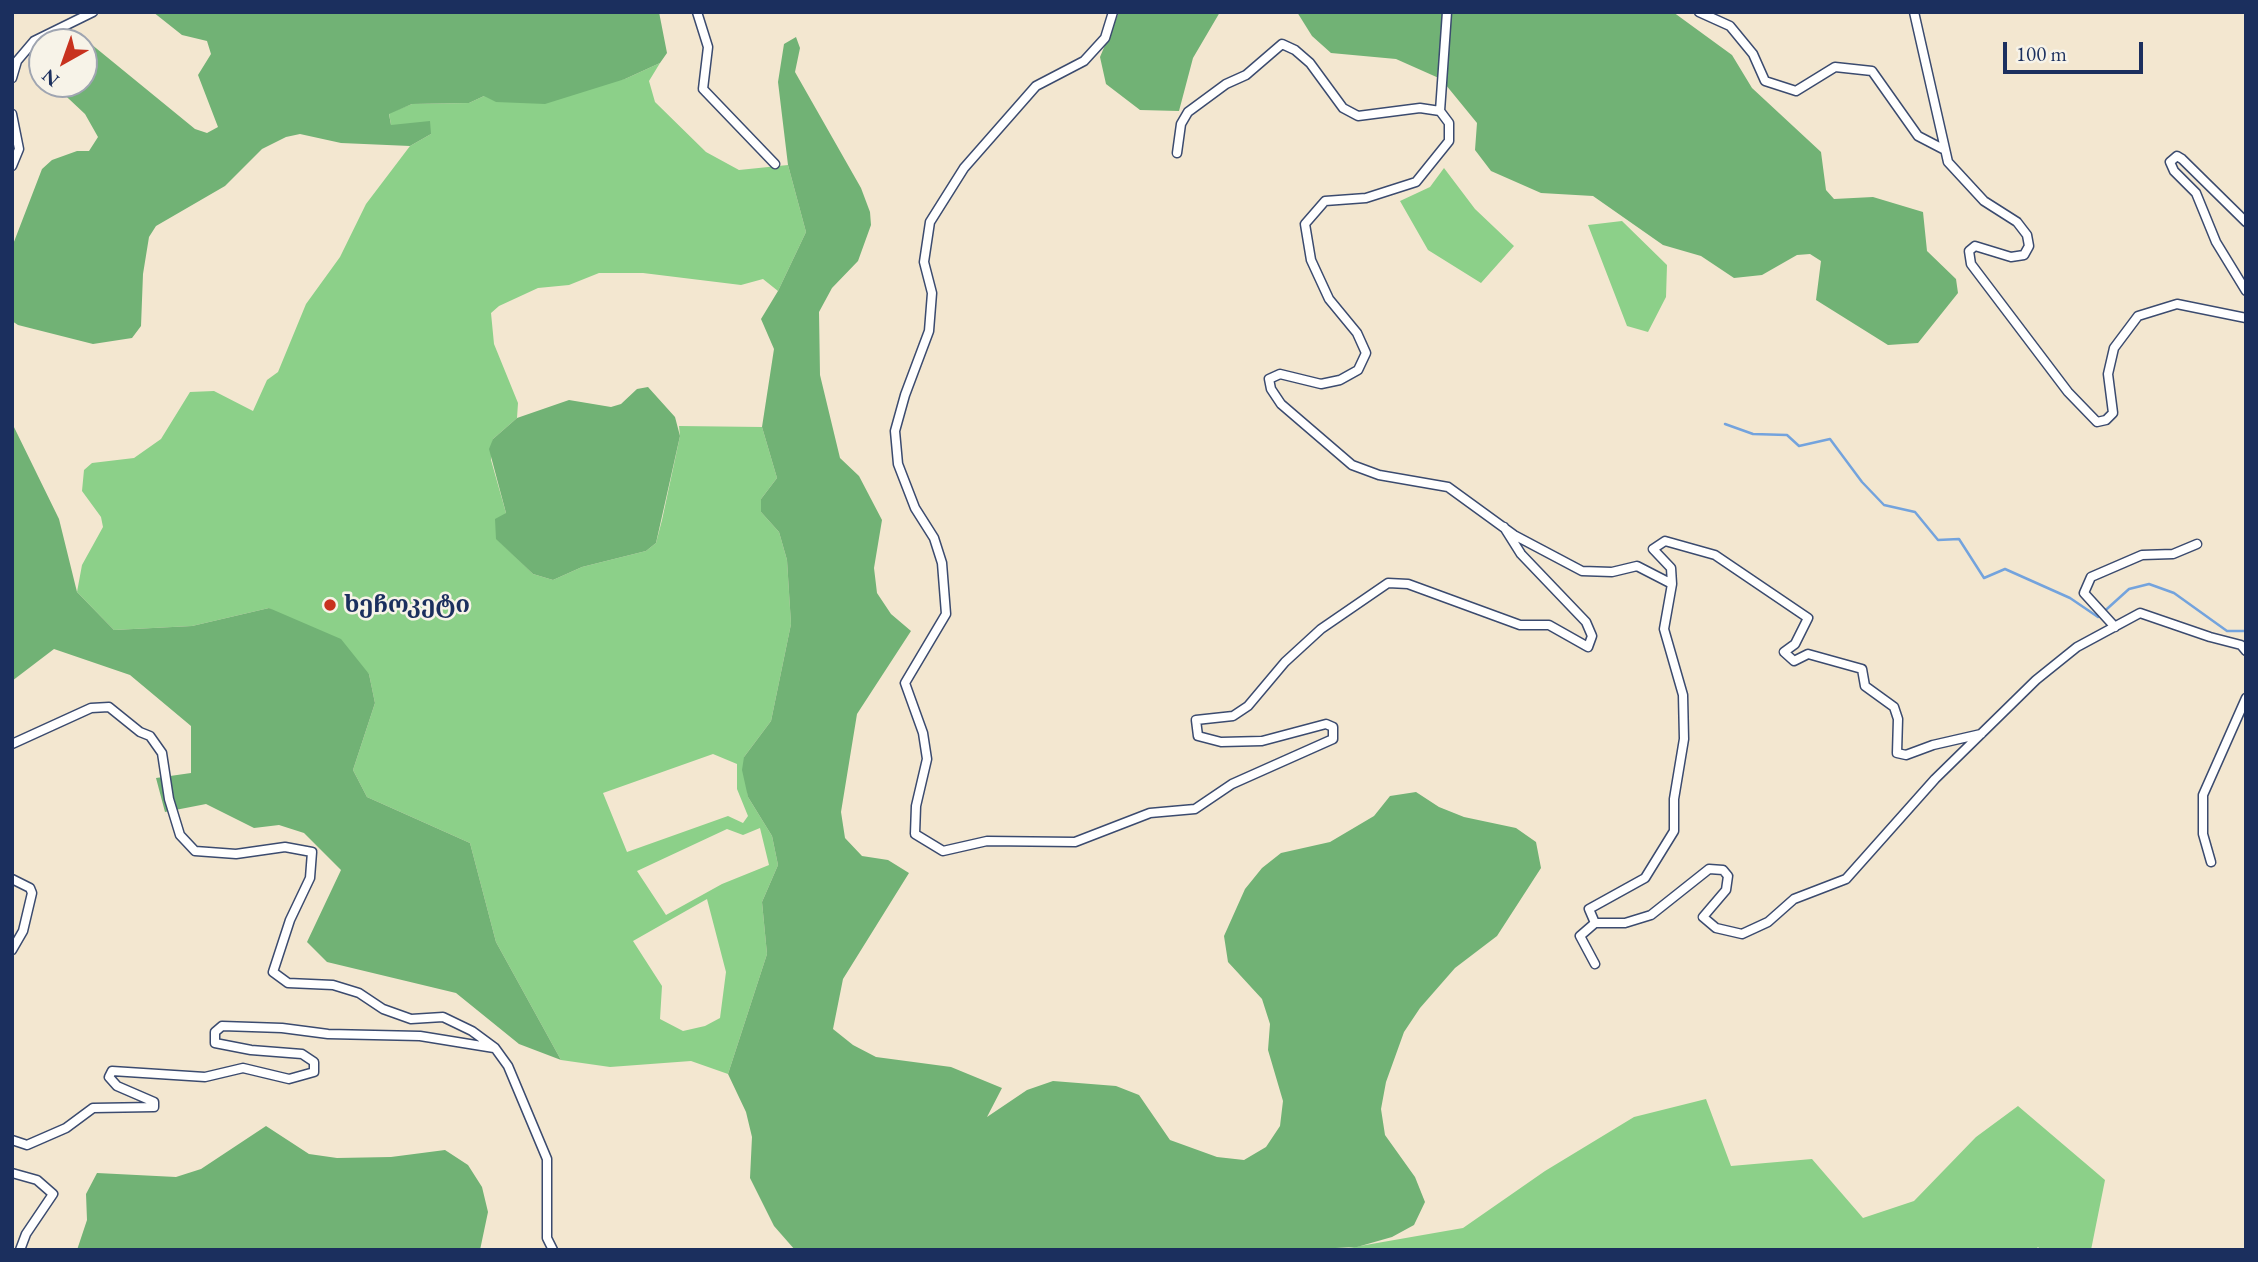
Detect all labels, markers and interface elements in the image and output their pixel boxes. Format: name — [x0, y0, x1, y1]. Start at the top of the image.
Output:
north arrow — [28, 28, 98, 98]
scale bar — [2006, 28, 2146, 72]
text: 100 m — [2016, 40, 2067, 67]
text: N — [37, 63, 64, 92]
place label: ხეჩოკეტი — [344, 591, 470, 619]
marker: ხეჩოკეტი — [322, 597, 338, 613]

